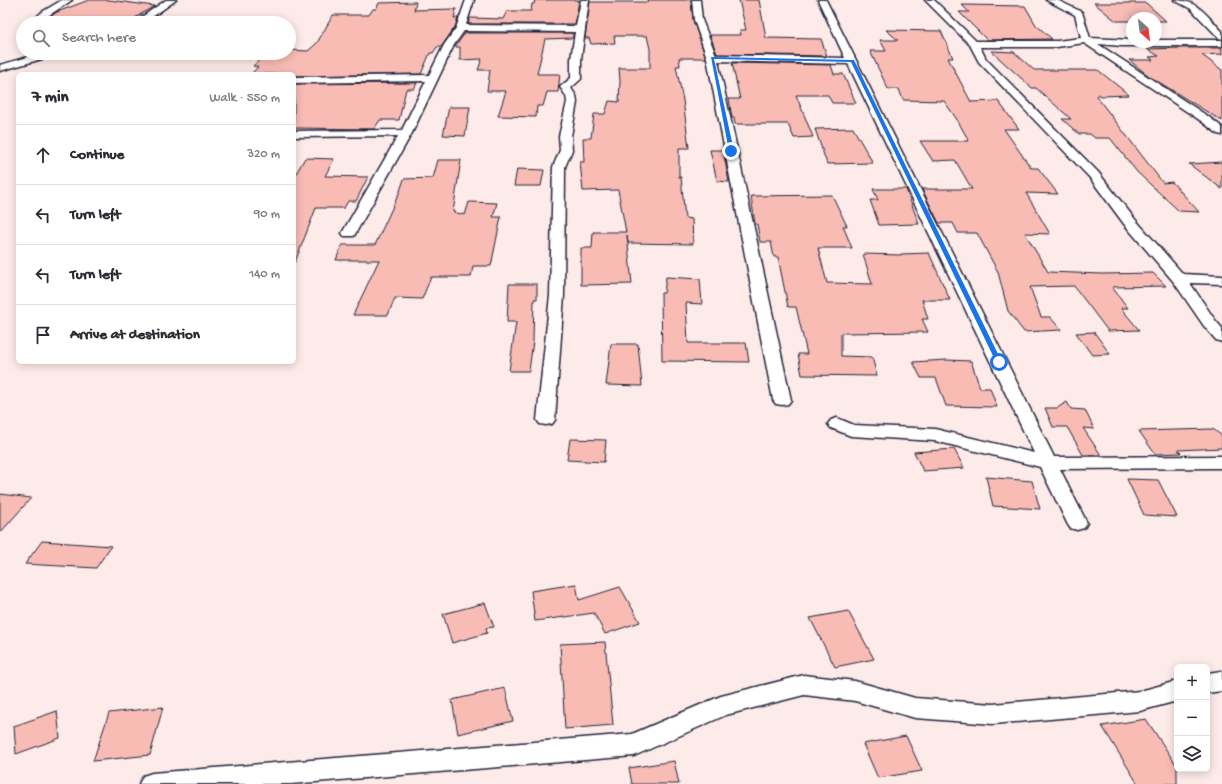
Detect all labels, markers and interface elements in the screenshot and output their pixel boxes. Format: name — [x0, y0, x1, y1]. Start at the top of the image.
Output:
north arrow — [1126, 12, 1162, 48]
search box — [16, 16, 296, 60]
icon: search — [30, 27, 52, 49]
text: Search here — [62, 29, 136, 47]
text: 7 min — [32, 88, 69, 108]
text: Walk · 550 m — [209, 91, 280, 106]
route end — [722, 142, 740, 160]
icon: ahead — [32, 144, 54, 166]
text: Continue — [70, 146, 124, 164]
text: 320 m — [247, 147, 280, 162]
icon: left — [32, 204, 54, 226]
text: Turn left — [70, 206, 121, 224]
text: 90 m — [254, 207, 280, 222]
icon: left — [32, 264, 54, 286]
text: Turn left — [70, 266, 121, 284]
text: 140 m — [249, 267, 280, 282]
icon: arrive — [32, 324, 54, 346]
text: Arrive at destination — [70, 326, 200, 344]
route start — [990, 353, 1008, 371]
map controls — [1174, 664, 1210, 772]
button: + — [1174, 664, 1210, 700]
button: − — [1174, 700, 1210, 736]
button: layers — [1174, 736, 1210, 772]

